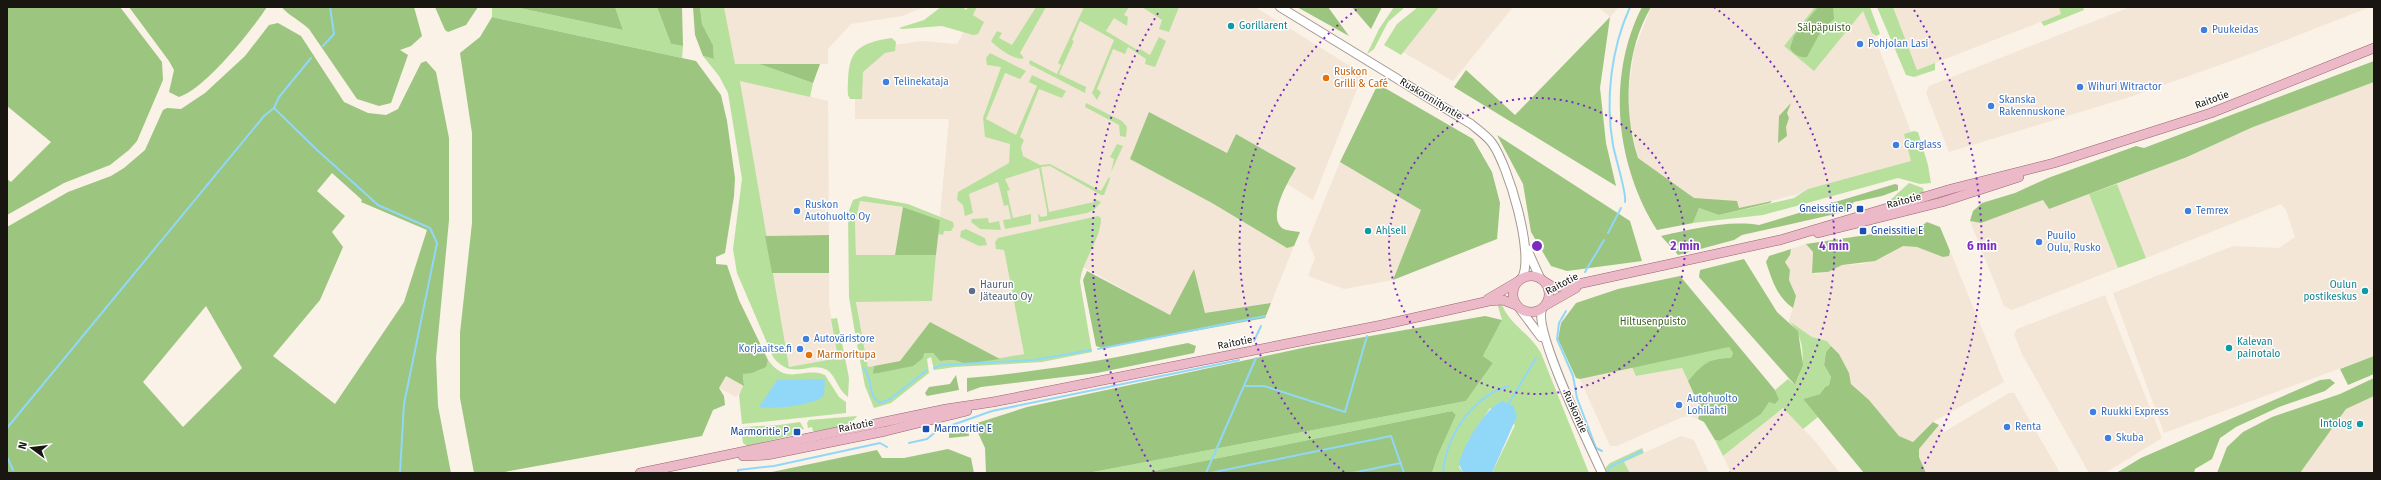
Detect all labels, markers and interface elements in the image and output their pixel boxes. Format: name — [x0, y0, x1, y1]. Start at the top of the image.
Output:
place label: Gorillarent — [1239, 20, 1288, 32]
marker: Gorillarent — [1226, 21, 1236, 31]
park label: Sälpäpuisto — [1797, 22, 1851, 34]
place label: Puukeidas — [2212, 24, 2259, 36]
marker: Puukeidas — [2199, 25, 2209, 35]
place label: Pohjolan Lasi — [1868, 38, 1929, 50]
marker: Pohjolan Lasi — [1855, 39, 1865, 49]
place label: Ruskon Grilli & Café — [1334, 66, 1388, 90]
marker: Ruskon Grilli & Café — [1321, 73, 1331, 83]
place label: Telinekataja — [894, 76, 949, 88]
street label: Ruskonniityntie — [1397, 76, 1465, 122]
marker: Telinekataja — [881, 77, 891, 87]
place label: Wihuri Witractor — [2088, 81, 2162, 93]
marker: Wihuri Witractor — [2075, 82, 2085, 92]
street label: Raitotie — [2193, 88, 2231, 112]
place label: Skanska Rakennuskone — [1999, 94, 2065, 118]
marker: Skanska Rakennuskone — [1986, 101, 1996, 111]
place label: Carglass — [1904, 139, 1942, 151]
marker: Carglass — [1891, 140, 1901, 150]
street label: Raitotie — [1885, 191, 1923, 211]
place label: Ruskon Autohuolto Oy — [805, 199, 870, 223]
place label: Gneissitie P — [1799, 203, 1852, 215]
marker: Gneissitie P — [1855, 204, 1865, 214]
place label: Temrex — [2196, 205, 2229, 217]
marker: Ruskon Autohuolto Oy — [792, 206, 802, 216]
marker: Temrex — [2183, 206, 2193, 216]
place label: Ahlsell — [1376, 225, 1407, 237]
place label: Gneissitie E — [1871, 225, 1923, 237]
marker: Ahlsell — [1363, 226, 1373, 236]
marker: Gneissitie E — [1858, 226, 1868, 236]
place label: Puuilo Oulu, Rusko — [2047, 230, 2101, 254]
marker: Puuilo Oulu, Rusko — [2034, 237, 2044, 247]
centre of rings — [1530, 239, 1544, 253]
text: 2 min — [1670, 239, 1700, 253]
text: 4 min — [1819, 239, 1849, 253]
text: 6 min — [1967, 239, 1997, 253]
street label: Raitotie — [1544, 270, 1580, 298]
place label: Haurun Jäteauto Oy — [980, 279, 1032, 303]
place label: Oulun postikeskus — [2303, 279, 2357, 303]
marker: Haurun Jäteauto Oy — [967, 286, 977, 296]
marker: Oulun postikeskus — [2360, 286, 2370, 296]
park label: Hiltusenpuisto — [1620, 316, 1686, 328]
place label: Autoväristore — [814, 333, 875, 345]
marker: Autoväristore — [801, 334, 811, 344]
street label: Raitotie — [1216, 334, 1254, 352]
place label: Kalevan painotalo — [2237, 336, 2281, 360]
place label: Korjaaitse.fi — [739, 343, 792, 355]
marker: Kalevan painotalo — [2224, 343, 2234, 353]
marker: Korjaaitse.fi — [795, 344, 805, 354]
place label: Marmoritupa — [817, 349, 876, 361]
marker: Marmoritupa — [804, 350, 814, 360]
street label: Ruskontie — [1560, 389, 1590, 435]
place label: Autohuolto Lohilahti — [1687, 393, 1738, 417]
marker: Autohuolto Lohilahti — [1674, 400, 1684, 410]
place label: Ruukki Express — [2101, 406, 2169, 418]
marker: Ruukki Express — [2088, 407, 2098, 417]
street label: Raitotie — [837, 417, 875, 435]
place label: Intolog — [2320, 418, 2353, 430]
marker: Intolog — [2355, 419, 2365, 429]
place label: Renta — [2015, 421, 2041, 433]
marker: Renta — [2002, 422, 2012, 432]
place label: Marmoritie E — [934, 423, 992, 435]
marker: Marmoritie E — [921, 424, 931, 434]
place label: Marmoritie P — [730, 426, 789, 438]
marker: Marmoritie P — [792, 427, 802, 437]
north arrow — [12, 428, 52, 468]
place label: Skuba — [2116, 432, 2144, 444]
marker: Skuba — [2103, 433, 2113, 443]
text: N — [16, 440, 30, 451]

